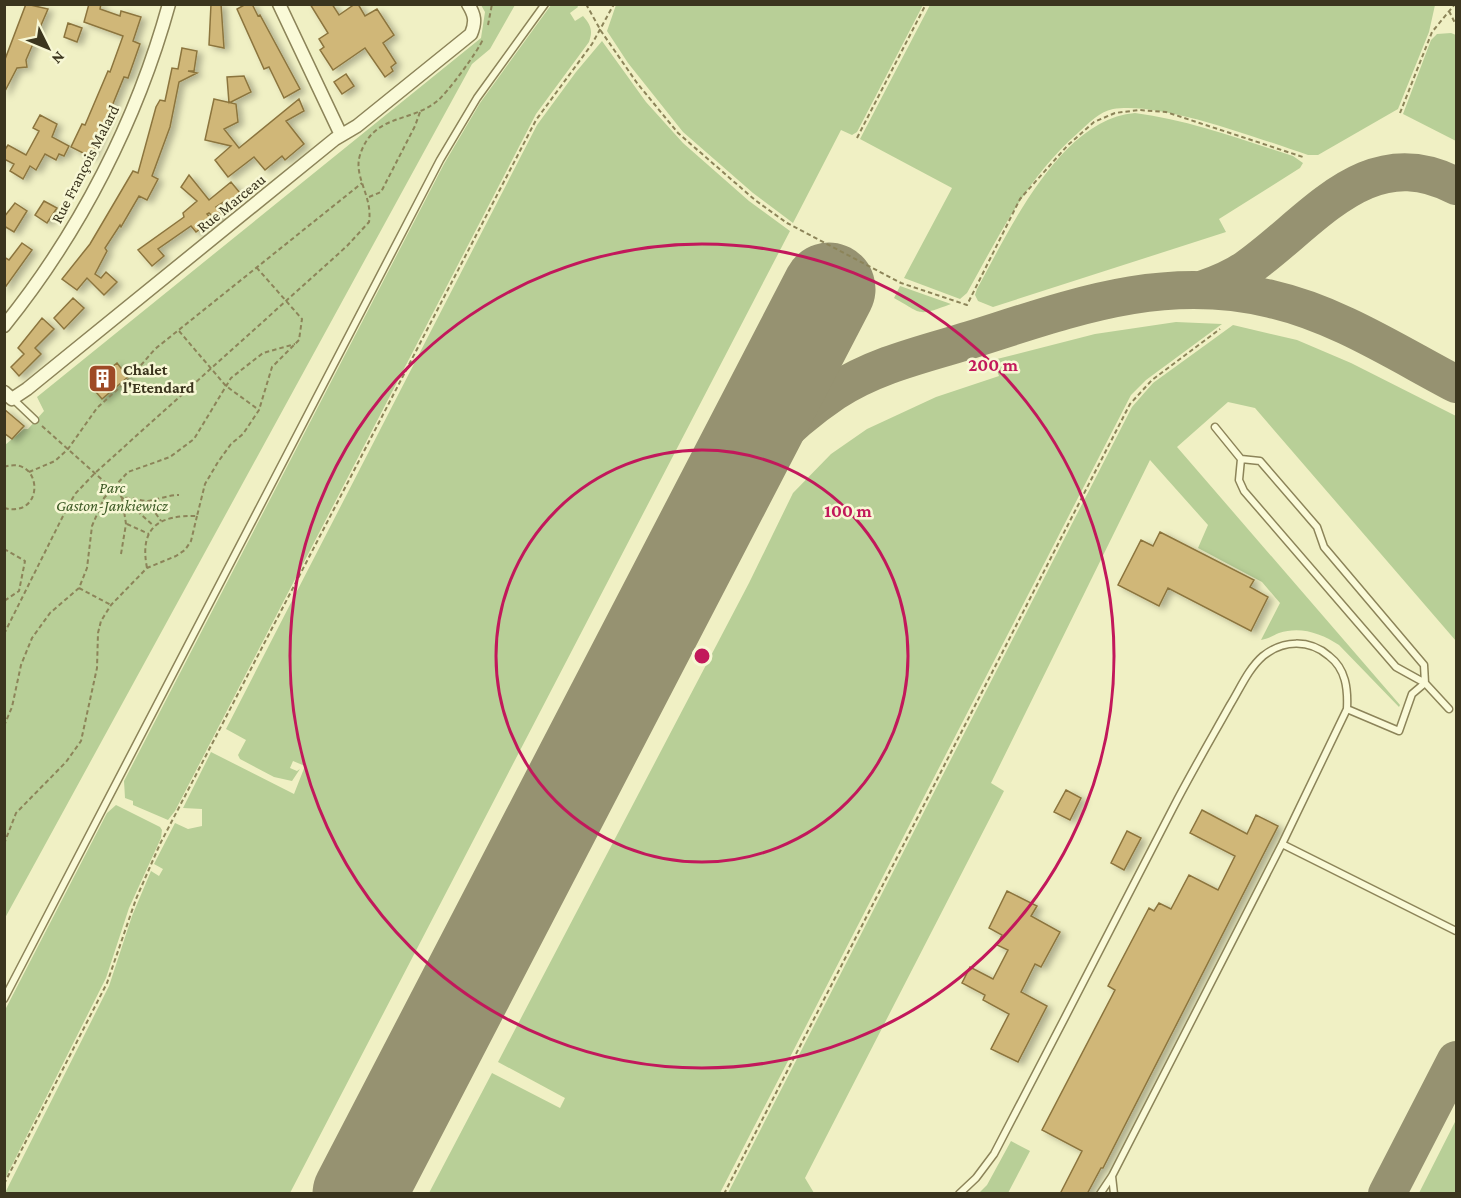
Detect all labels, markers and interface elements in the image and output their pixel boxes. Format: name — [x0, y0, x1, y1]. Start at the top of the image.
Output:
north arrow — [18, 18, 78, 78]
text: N — [49, 48, 69, 68]
street label: Rue François Malard — [48, 102, 123, 226]
street label: Rue Marceau — [194, 170, 269, 236]
text: 200 m — [968, 355, 1019, 375]
place label: Chalet l'Etendard — [123, 361, 195, 396]
building icon: Chalet l'Etendard — [86, 362, 118, 394]
park label: Parc Gaston-Jankiewicz — [56, 479, 169, 515]
text: 100 m — [824, 501, 872, 521]
centre of rings — [692, 646, 712, 666]

